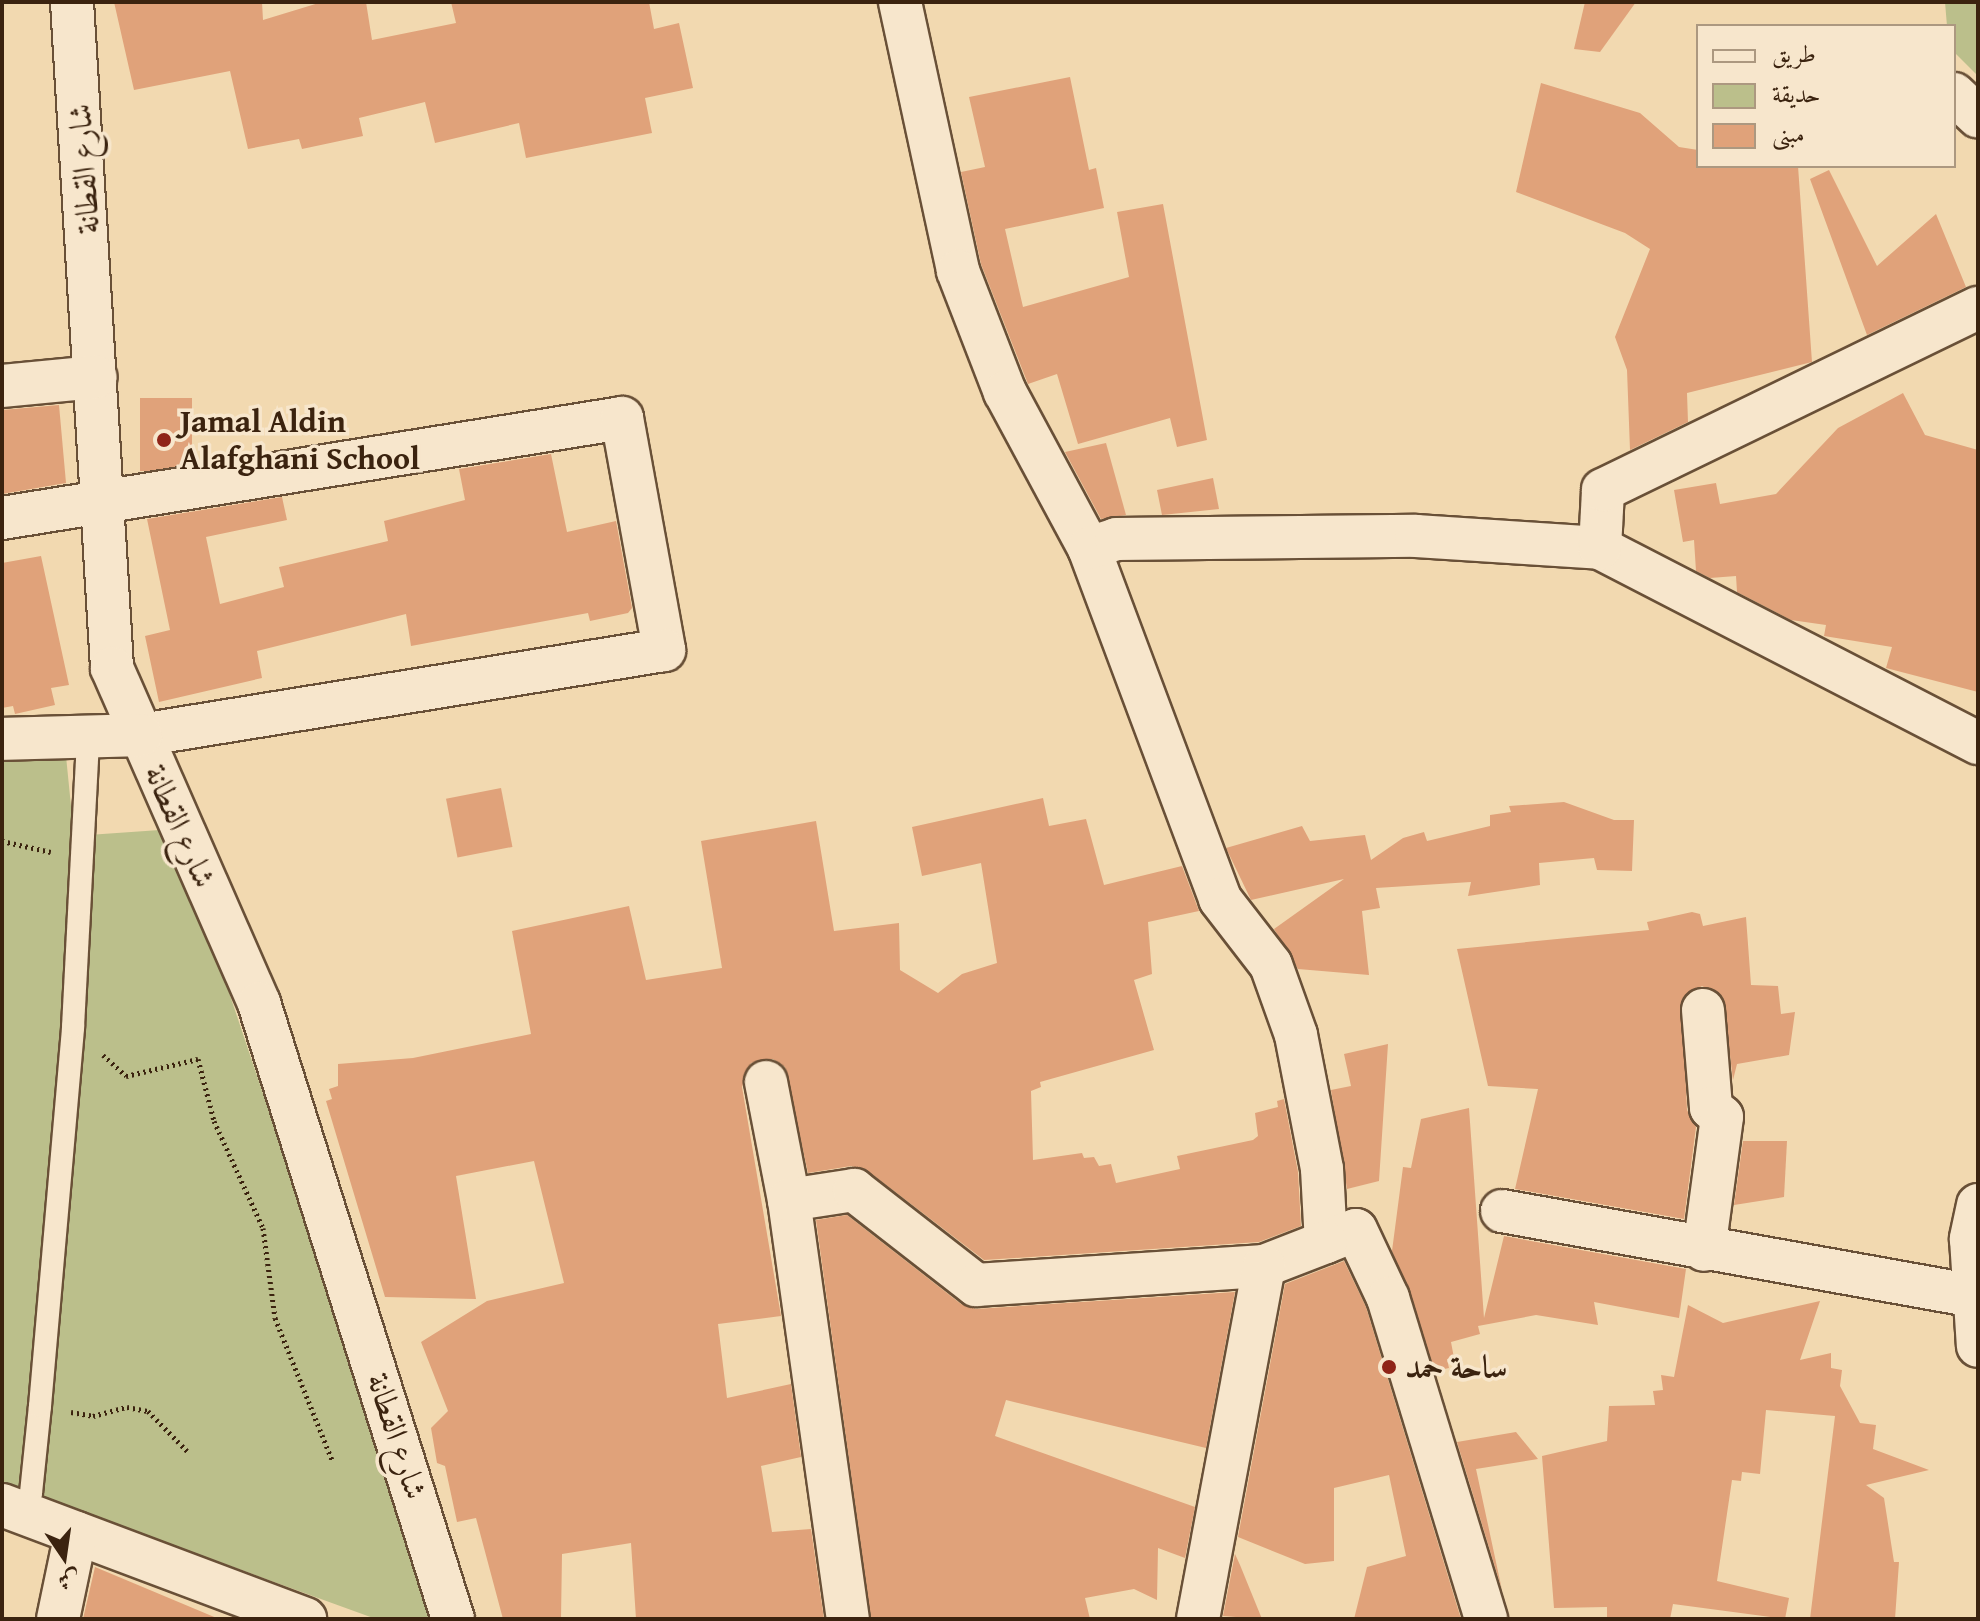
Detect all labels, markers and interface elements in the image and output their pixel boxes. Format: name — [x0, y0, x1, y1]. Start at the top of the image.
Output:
legend — [1696, 24, 1956, 168]
text: طريق — [1772, 36, 1816, 71]
text: حديقة — [1772, 76, 1821, 111]
street label: شارع القطانة — [60, 103, 108, 235]
text: مبنى — [1772, 116, 1805, 151]
place label: Jamal Aldin Alafghani School — [180, 403, 420, 478]
marker: Jamal Aldin Alafghani School — [155, 431, 173, 449]
street label: شارع القطانة — [136, 759, 224, 893]
place label: ساحة حمد — [1405, 1348, 1508, 1386]
marker: ساحة حمد — [1380, 1358, 1398, 1376]
street label: شارع القطانة — [359, 1368, 435, 1504]
north arrow — [24, 1517, 104, 1597]
text: ش — [55, 1562, 84, 1598]

